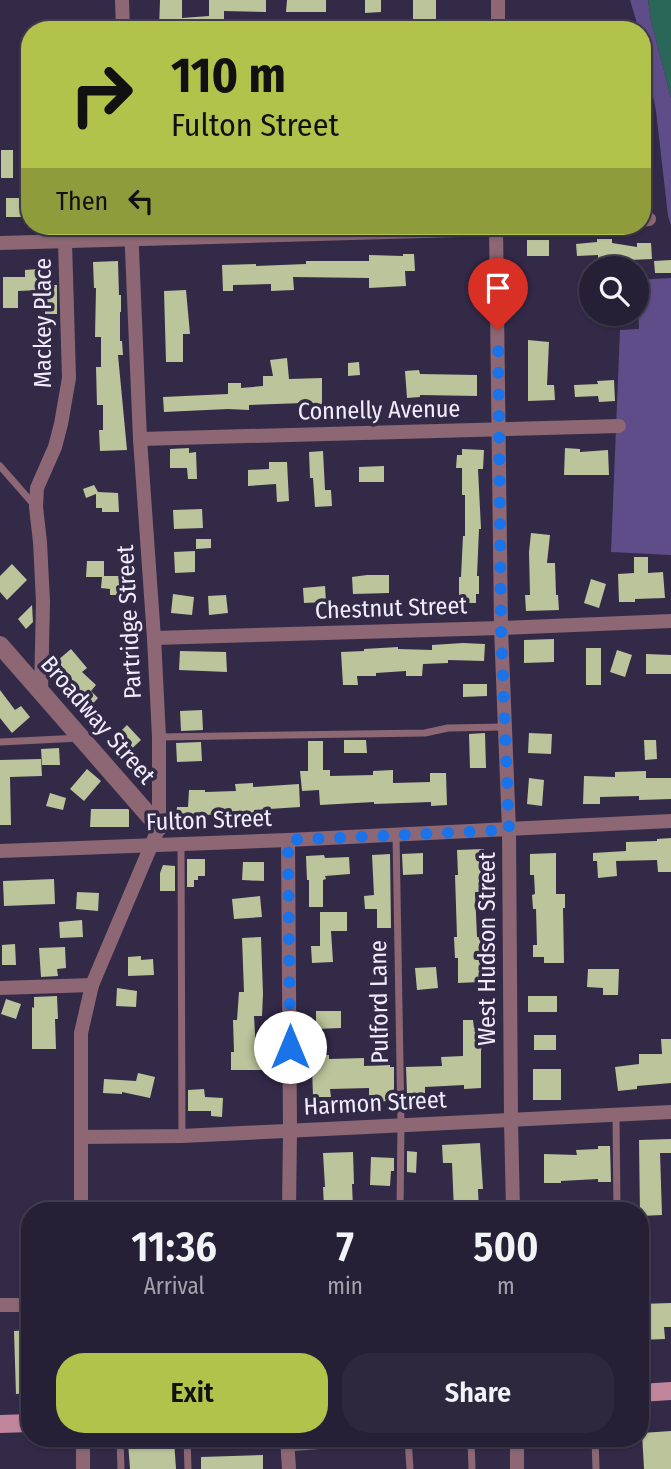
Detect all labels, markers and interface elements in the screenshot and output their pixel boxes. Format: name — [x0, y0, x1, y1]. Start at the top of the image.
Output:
text: 110 m — [171, 46, 286, 105]
icon: right — [56, 49, 147, 140]
text: Fulton Street — [171, 106, 339, 144]
icon: left — [122, 182, 160, 220]
text: Then — [56, 186, 108, 217]
map controls — [579, 256, 649, 326]
button: search — [579, 256, 649, 326]
street label: Mackey Place — [29, 258, 57, 388]
pin — [468, 258, 528, 330]
icon: arrive — [479, 269, 517, 307]
street label: Connelly Avenue — [298, 395, 460, 425]
street label: Partridge Street — [111, 544, 147, 700]
street label: Chestnut Street — [314, 591, 468, 625]
street label: Broadway Street — [35, 650, 161, 790]
street label: Fulton Street — [146, 804, 273, 836]
street label: West Hudson Street — [473, 852, 501, 1046]
street label: Pulford Lane — [364, 940, 394, 1064]
position arrow — [253, 1010, 327, 1084]
street label: Harmon Street — [303, 1085, 447, 1121]
text: 11:36 — [131, 1222, 217, 1272]
text: 7 — [336, 1222, 354, 1272]
text: 500 — [473, 1222, 539, 1272]
text: Arrival — [144, 1272, 205, 1300]
text: min — [327, 1272, 363, 1300]
text: m — [497, 1272, 515, 1300]
button: Exit — [56, 1353, 328, 1433]
button: Share — [342, 1353, 614, 1433]

